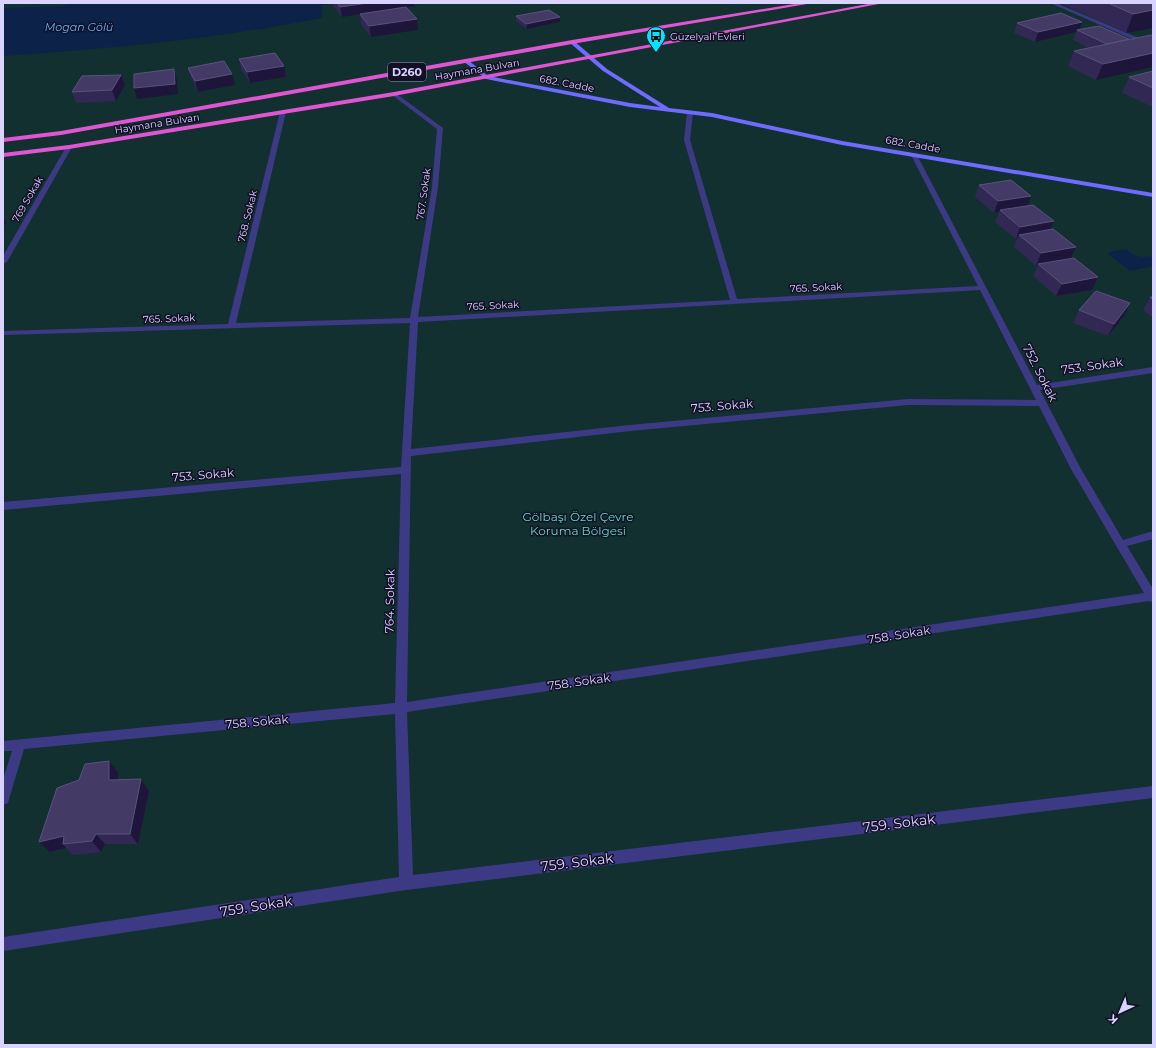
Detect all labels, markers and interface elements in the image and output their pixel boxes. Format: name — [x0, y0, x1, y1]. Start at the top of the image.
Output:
water label: Mogan Gölü — [45, 20, 113, 34]
bus stop icon: Güzelyalı Evleri — [645, 25, 667, 53]
place label: Güzelyalı Evleri — [670, 30, 745, 43]
street label: Haymana Bulvarı — [434, 56, 520, 83]
road number: D260 — [388, 63, 426, 81]
street label: 682. Cadde — [538, 72, 595, 95]
street label: Haymana Bulvarı — [114, 110, 200, 137]
street label: 682. Cadde — [884, 133, 941, 156]
street label: 767. Sokak — [413, 167, 434, 221]
street label: 769 Sokak — [9, 174, 46, 224]
street label: 768. Sokak — [235, 189, 260, 243]
street label: 765. Sokak — [790, 280, 843, 295]
street label: 765. Sokak — [467, 298, 520, 313]
street label: 765. Sokak — [143, 311, 195, 326]
street label: 752. Sokak — [1020, 342, 1062, 405]
street label: 753. Sokak — [1060, 354, 1125, 377]
street label: 753. Sokak — [690, 395, 754, 416]
street label: 753. Sokak — [171, 464, 235, 485]
park label: Gölbaşı Özel Çevre Koruma Bölgesi — [523, 509, 633, 538]
street label: 764. Sokak — [381, 568, 398, 633]
street label: 758. Sokak — [866, 622, 932, 647]
street label: 758. Sokak — [547, 670, 612, 693]
street label: 758. Sokak — [225, 711, 290, 732]
street label: 759. Sokak — [862, 810, 937, 836]
street label: 759. Sokak — [540, 849, 615, 875]
street label: 759. Sokak — [218, 891, 294, 921]
north arrow — [1100, 992, 1140, 1032]
text: K — [1105, 1011, 1121, 1027]

